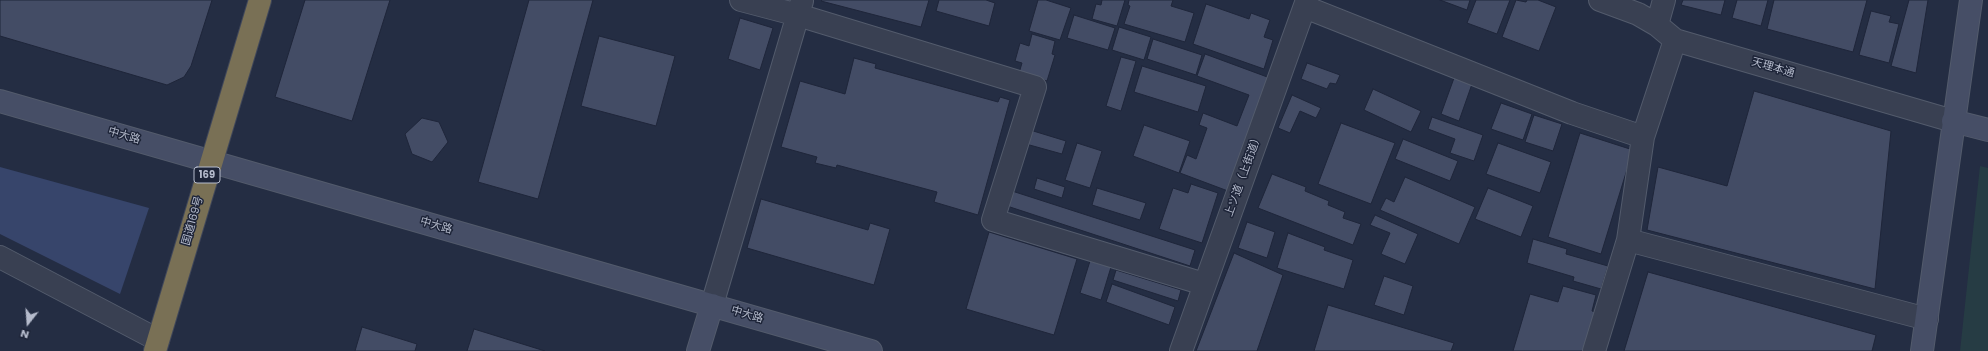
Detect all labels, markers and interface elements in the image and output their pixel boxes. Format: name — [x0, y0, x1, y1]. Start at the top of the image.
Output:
street label: 天理本通 — [1750, 56, 1796, 80]
street label: 中大路 — [106, 125, 142, 147]
street label: 上ツ道（上街道） — [1223, 131, 1265, 219]
road number: 169 — [194, 167, 220, 183]
street label: 国道169号 — [180, 195, 206, 247]
street label: 中大路 — [418, 215, 454, 237]
north arrow — [8, 303, 48, 343]
street label: 中大路 — [729, 304, 765, 326]
text: N — [18, 326, 31, 343]

